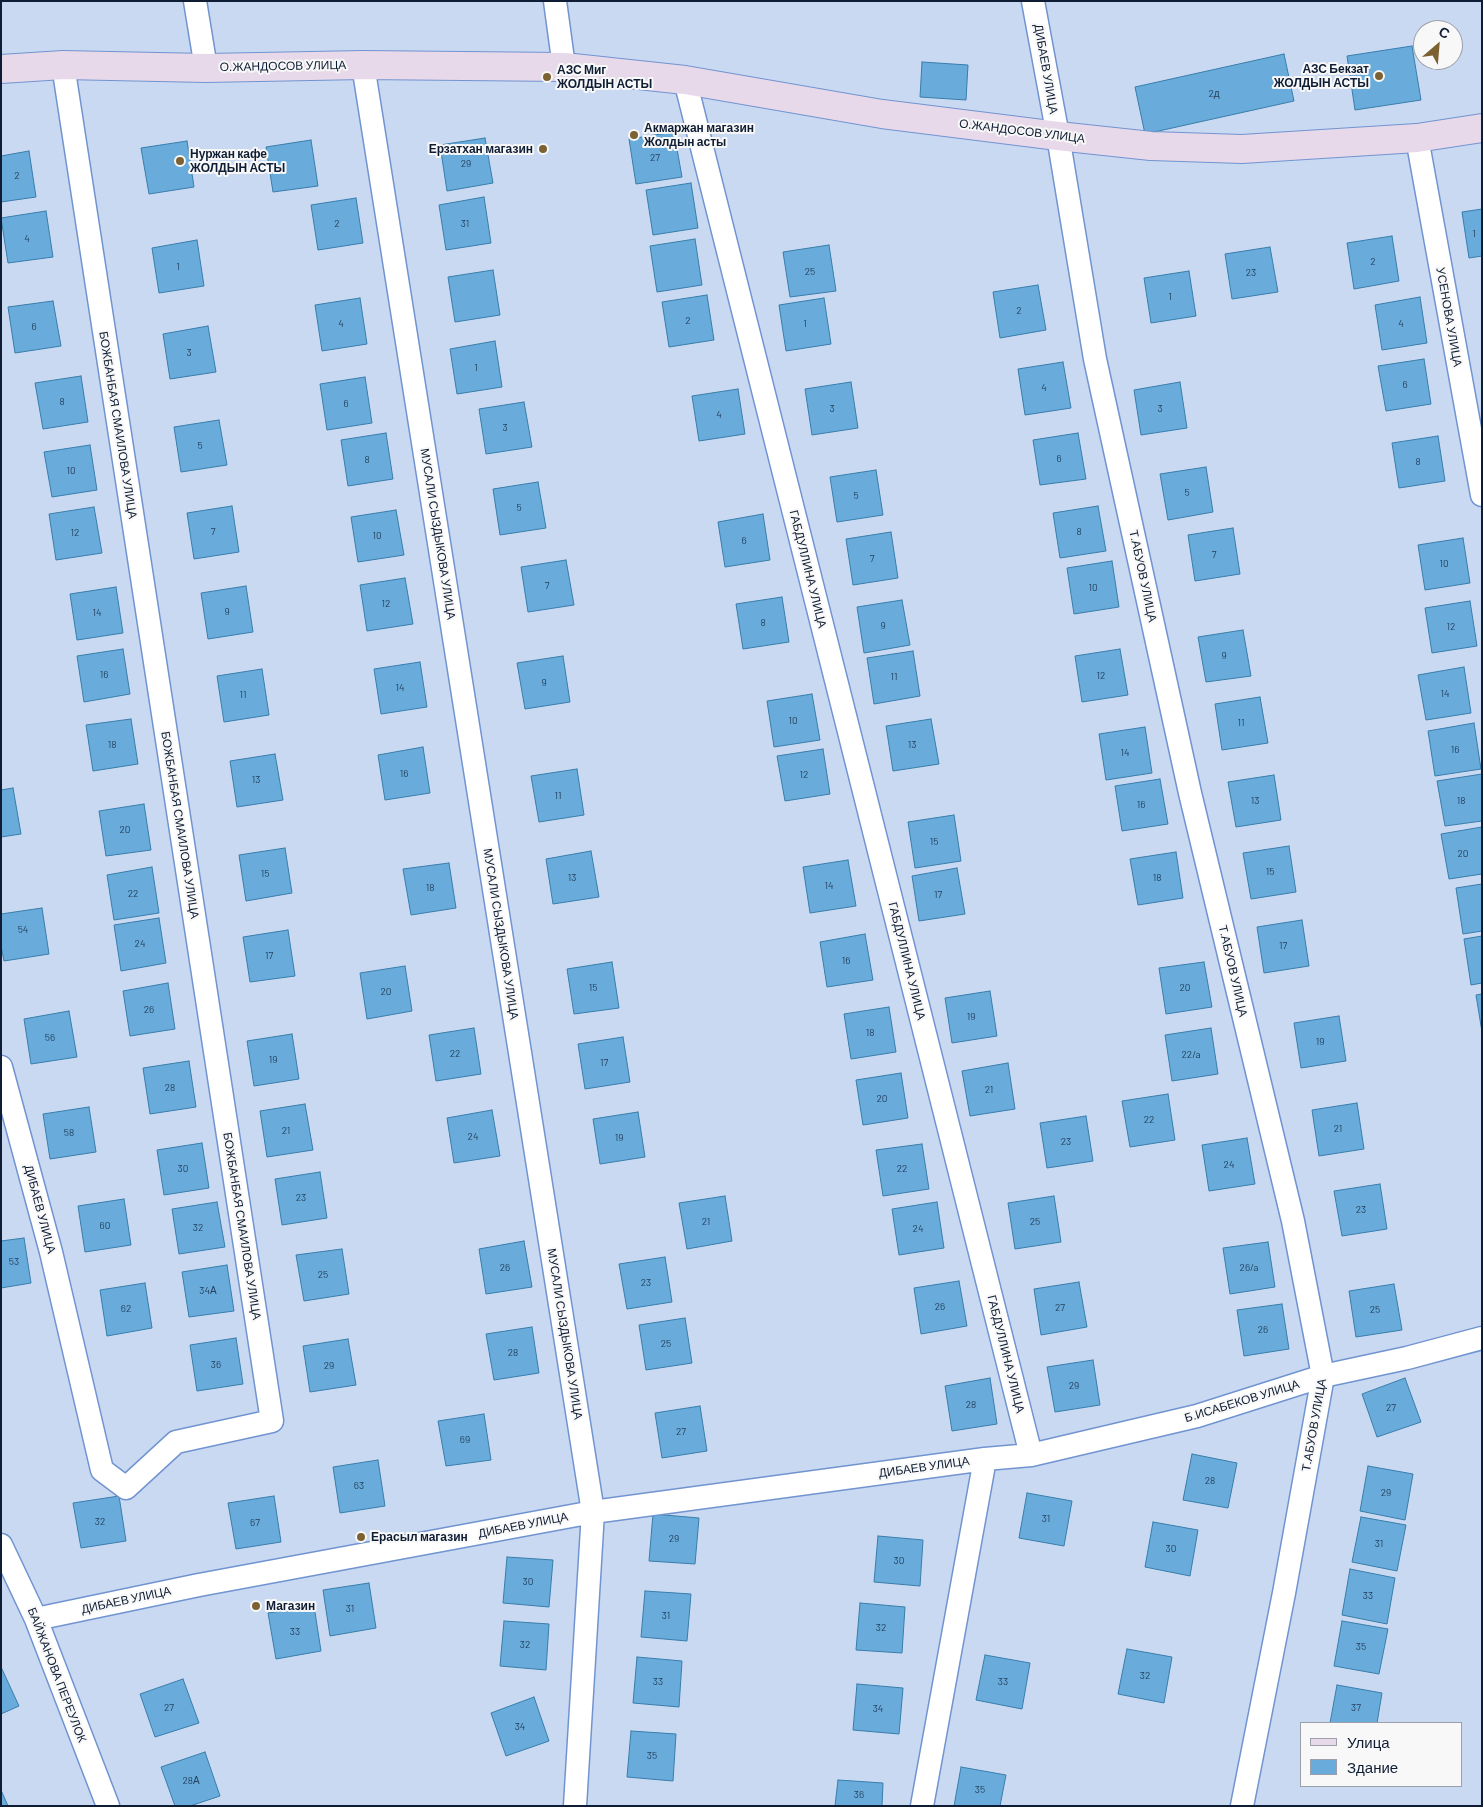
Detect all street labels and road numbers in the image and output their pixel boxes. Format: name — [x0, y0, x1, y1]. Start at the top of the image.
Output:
street label: ДИБАЕВ УЛИЦА — [1031, 23, 1061, 115]
street label: О.ЖАНДОСОВ УЛИЦА — [220, 58, 346, 74]
street label: О.ЖАНДОСОВ УЛИЦА — [958, 116, 1086, 146]
street label: УСЕНОВА УЛИЦА — [1433, 266, 1465, 368]
street label: БОЖБАНБАЯ СМАИЛОВА УЛИЦА — [96, 330, 140, 520]
street label: МУСАЛИ СЫЗДЫКОВА УЛИЦА — [417, 447, 459, 621]
street label: ГАБДУЛЛИНА УЛИЦА — [786, 509, 830, 629]
street label: Т.АБУОВ УЛИЦА — [1126, 529, 1160, 623]
street label: БОЖБАНБАЯ СМАИЛОВА УЛИЦА — [158, 730, 202, 920]
street label: МУСАЛИ СЫЗДЫКОВА УЛИЦА — [480, 847, 522, 1021]
street label: ГАБДУЛЛИНА УЛИЦА — [885, 901, 929, 1021]
street label: Т.АБУОВ УЛИЦА — [1215, 924, 1251, 1018]
street label: БОЖБАНБАЯ СМАИЛОВА УЛИЦА — [220, 1131, 264, 1321]
street label: ДИБАЕВ УЛИЦА — [21, 1163, 59, 1255]
street label: МУСАЛИ СЫЗДЫКОВА УЛИЦА — [544, 1247, 586, 1421]
street label: ГАБДУЛЛИНА УЛИЦА — [984, 1294, 1028, 1414]
street label: Б.ИСАБЕКОВ УЛИЦА — [1183, 1377, 1301, 1425]
street label: Т.АБУОВ УЛИЦА — [1299, 1378, 1329, 1472]
street label: ДИБАЕВ УЛИЦА — [878, 1454, 970, 1480]
street label: ДИБАЕВ УЛИЦА — [477, 1509, 569, 1541]
street label: ДИБАЕВ УЛИЦА — [80, 1583, 172, 1617]
street label: БАЙЖАНОВА ПЕРЕУЛОК — [25, 1605, 89, 1745]

